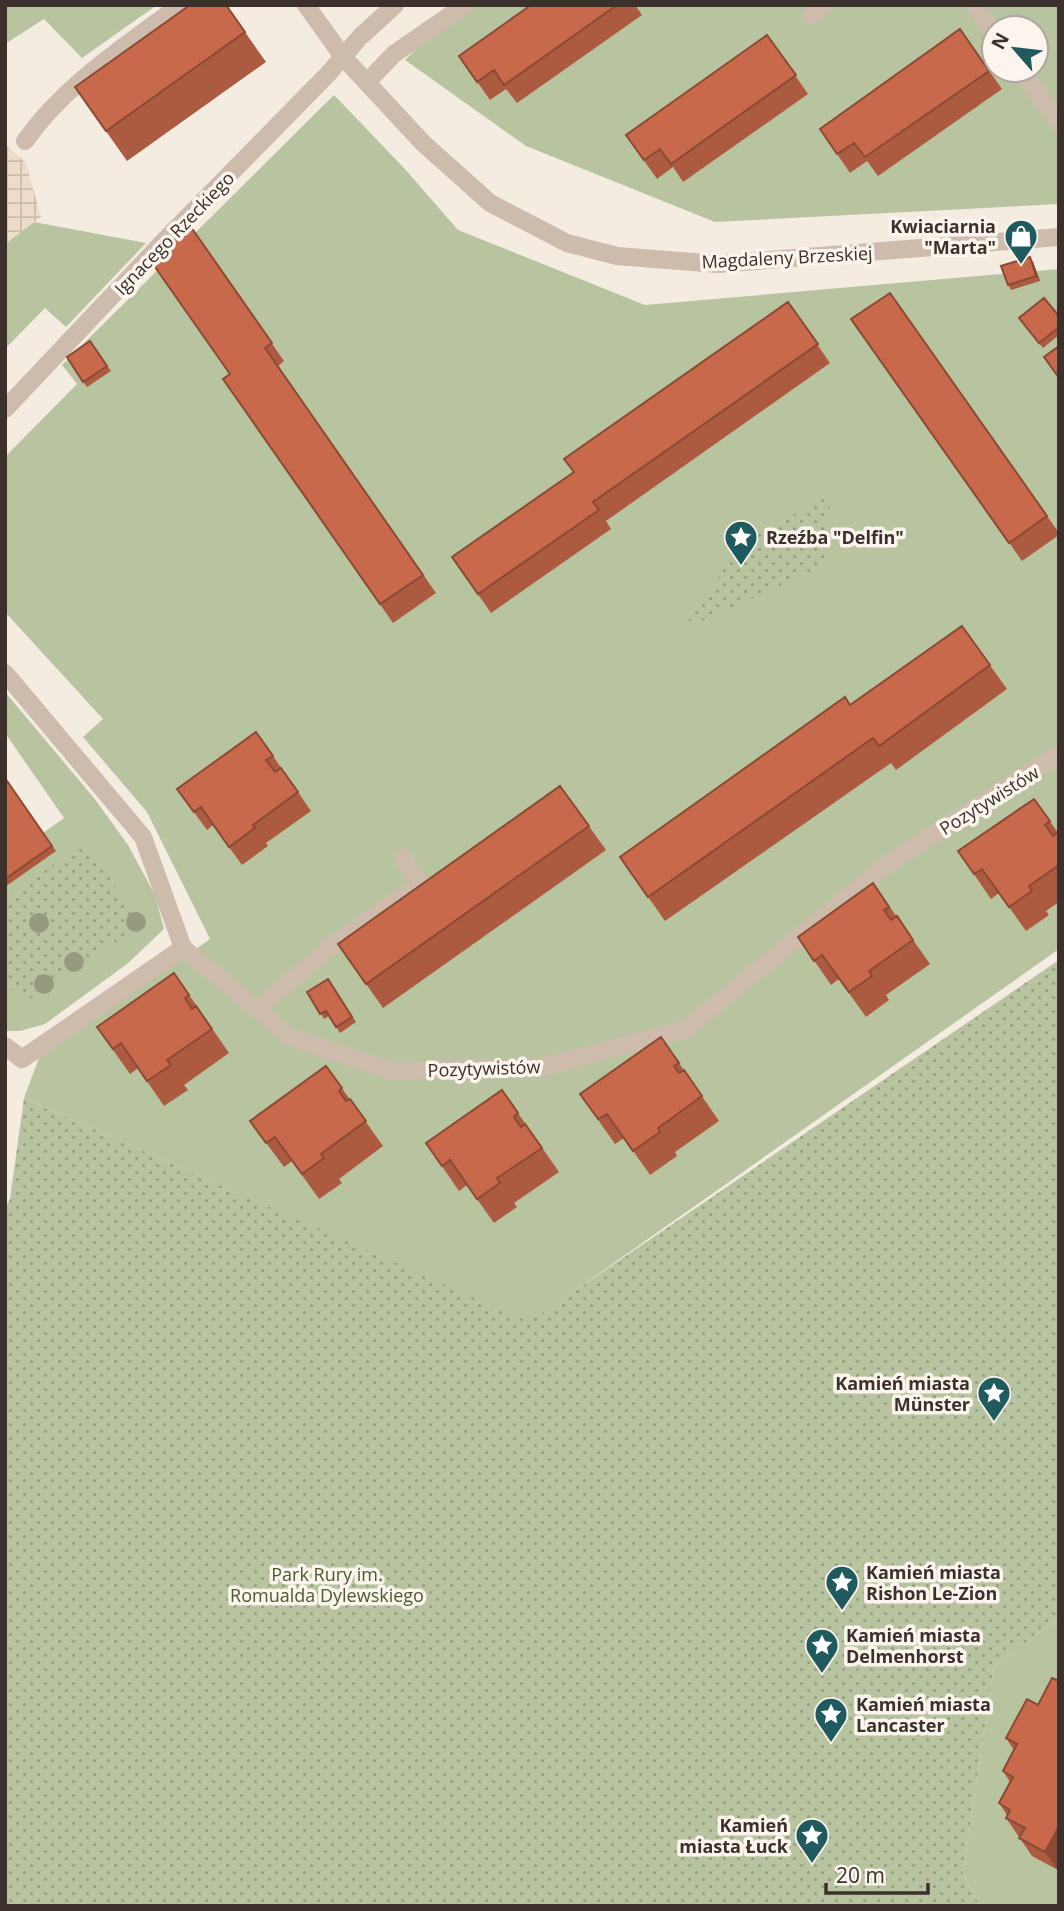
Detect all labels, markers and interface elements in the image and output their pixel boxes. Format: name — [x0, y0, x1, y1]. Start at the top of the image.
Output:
north arrow — [980, 14, 1050, 84]
text: N — [985, 28, 1015, 54]
street label: Ignacego Rzeckiego — [109, 166, 239, 300]
place label: Kwiaciarnia "Marta" — [890, 214, 996, 259]
shop icon: Kwiaciarnia "Marta" — [1002, 217, 1040, 266]
street label: Magdaleny Brzeskiej — [701, 241, 873, 273]
place icon: Rzeźba "Delfin" — [722, 518, 760, 567]
place label: Rzeźba "Delfin" — [766, 525, 904, 549]
street label: Pozytywistów — [935, 760, 1043, 840]
street label: Pozytywistów — [427, 1054, 541, 1082]
place label: Kamień miasta Münster — [835, 1371, 970, 1416]
place icon: Kamień miasta Münster — [975, 1374, 1013, 1423]
place label: Kamień miasta Rishon Le-Zion — [866, 1560, 1001, 1605]
park label: Park Rury im. Romualda Dylewskiego — [230, 1562, 424, 1607]
place icon: Kamień miasta Rishon Le-Zion — [823, 1563, 861, 1612]
place label: Kamień miasta Delmenhorst — [846, 1623, 981, 1668]
place icon: Kamień miasta Delmenhorst — [803, 1626, 841, 1675]
place label: Kamień miasta Lancaster — [856, 1692, 991, 1737]
place icon: Kamień miasta Lancaster — [812, 1695, 850, 1744]
place label: Kamień miasta Łuck — [679, 1813, 789, 1858]
place icon: Kamień miasta Łuck — [793, 1816, 831, 1865]
scale bar — [826, 1852, 928, 1896]
text: 20 m — [836, 1861, 885, 1889]

